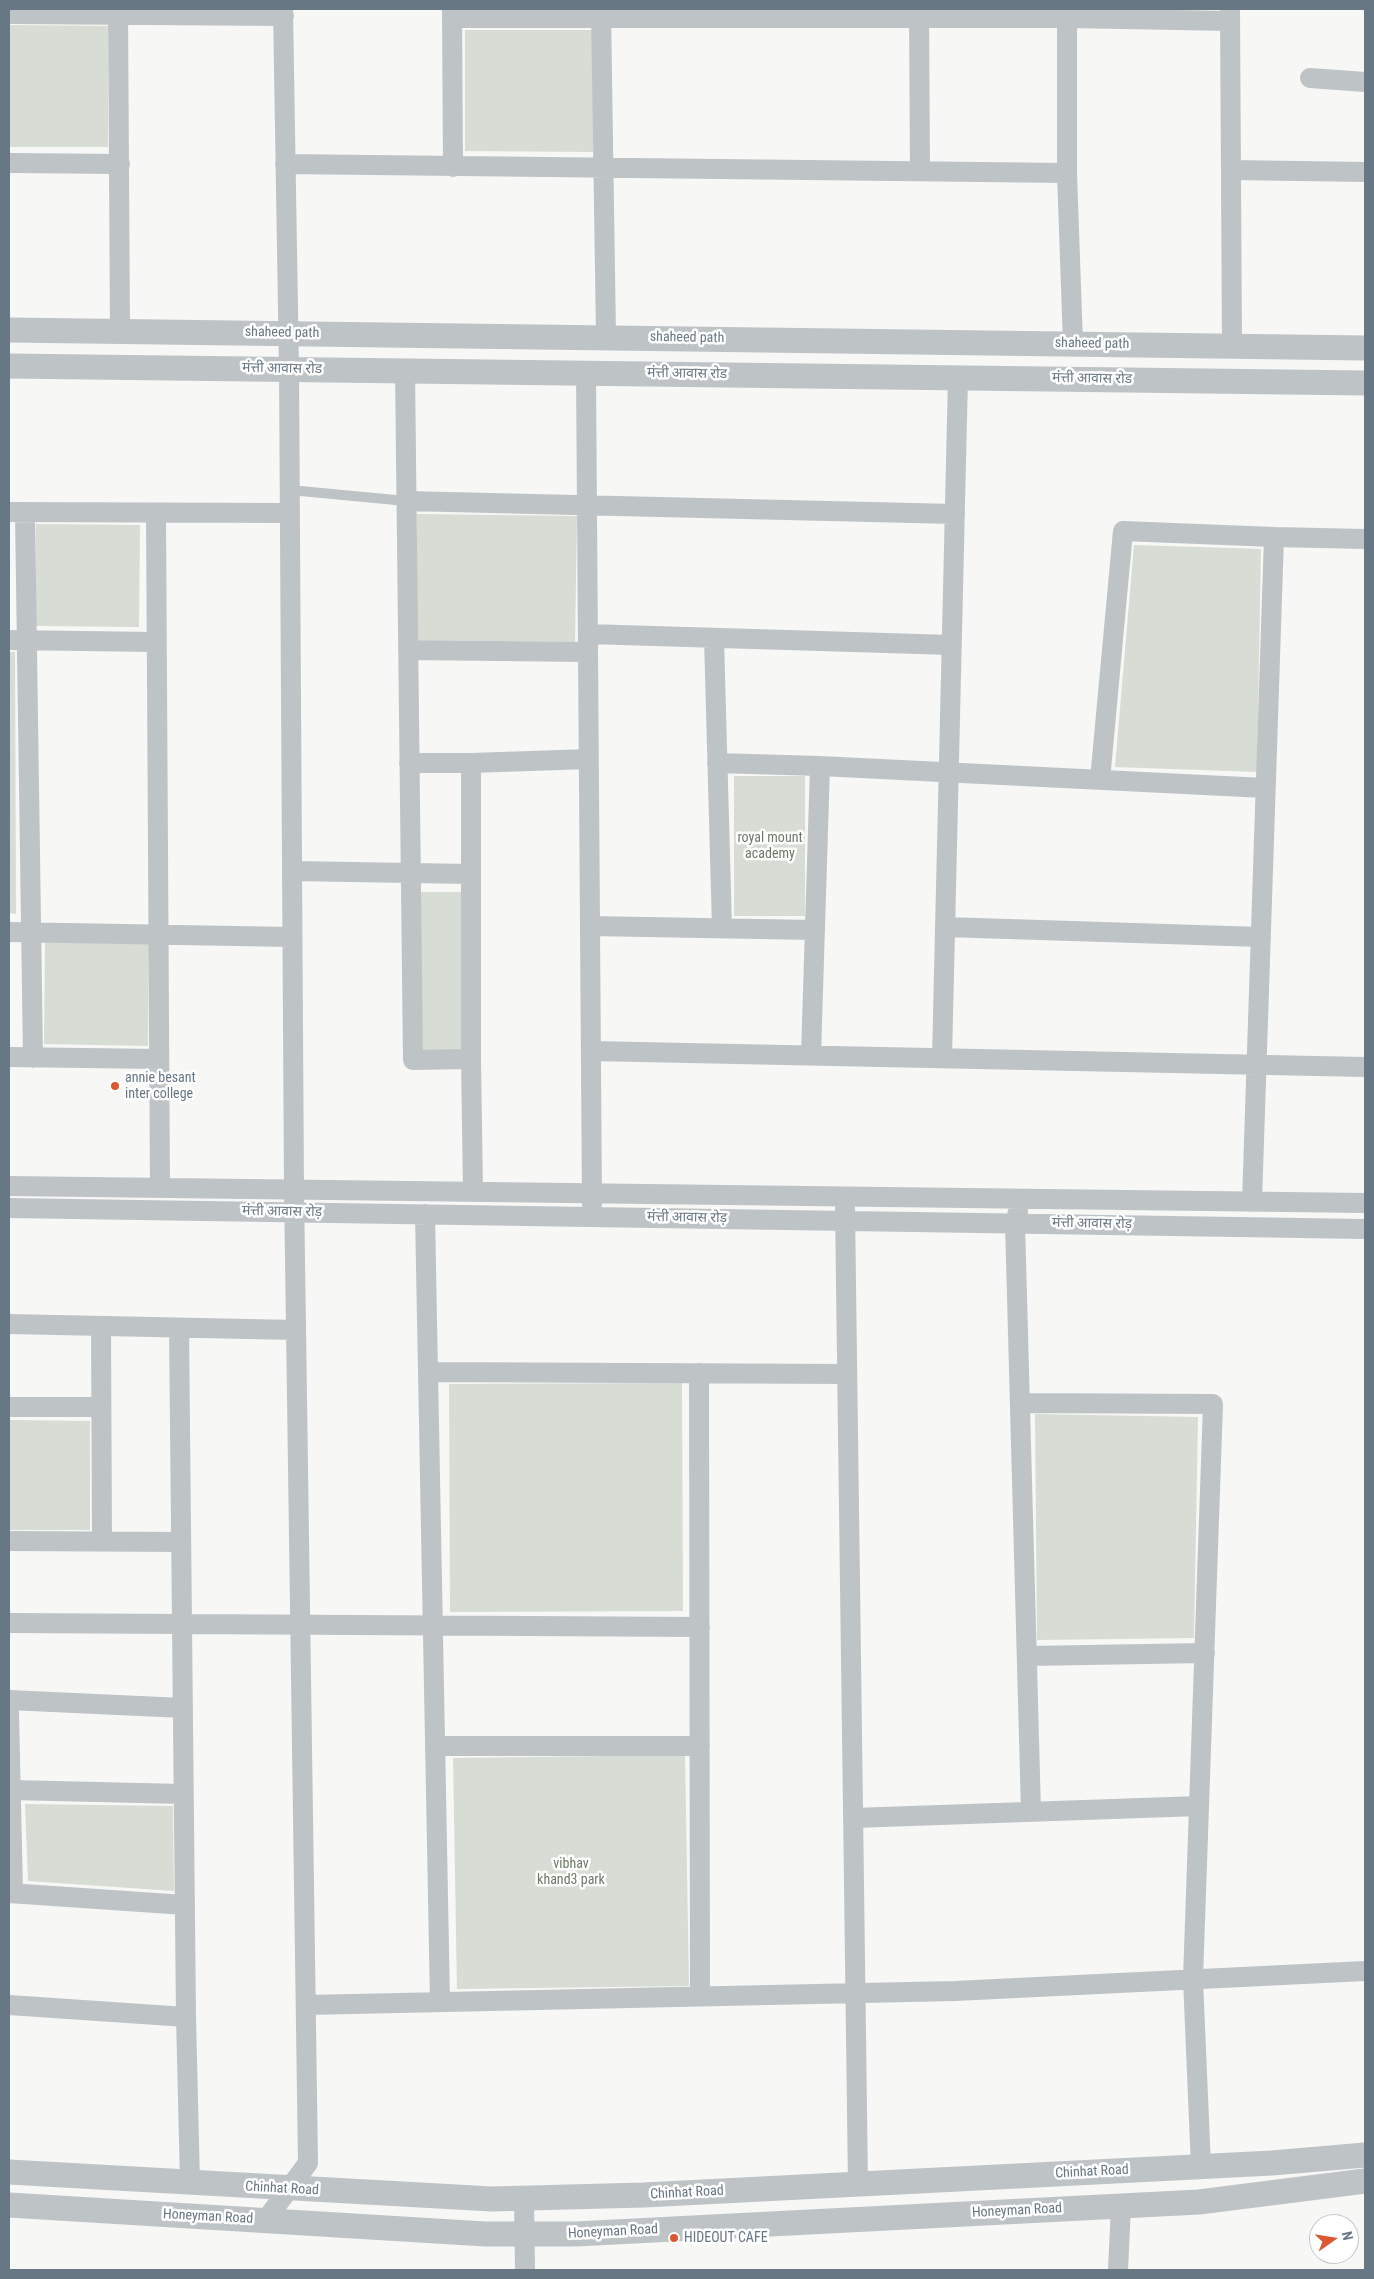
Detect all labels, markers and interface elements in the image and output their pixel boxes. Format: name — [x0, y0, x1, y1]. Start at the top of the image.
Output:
street label: shaheed path — [245, 324, 319, 342]
street label: shaheed path — [650, 329, 724, 347]
street label: shaheed path — [1055, 335, 1129, 353]
street label: मंत्ती आवास रोड — [242, 360, 322, 378]
street label: मंत्ती आवास रोड — [647, 365, 727, 383]
street label: मंत्ती आवास रोड — [1052, 370, 1132, 388]
park label: royal mount academy — [737, 830, 803, 862]
place label: annie besant inter college — [125, 1070, 196, 1102]
marker: annie besant inter college — [109, 1080, 121, 1092]
street label: मंत्ती आवास रोड़ — [242, 1203, 322, 1221]
street label: मंत्ती आवास रोड़ — [647, 1209, 727, 1227]
street label: मंत्ती आवास रोड़ — [1052, 1215, 1132, 1233]
park label: vibhav khand3 park — [537, 1856, 605, 1888]
street label: Chinhat Road — [1055, 2162, 1129, 2182]
street label: Chinhat Road — [245, 2179, 319, 2199]
street label: Chinhat Road — [650, 2183, 724, 2203]
street label: Honeyman Road — [972, 2200, 1062, 2222]
street label: Honeyman Road — [163, 2206, 253, 2228]
north arrow — [1309, 2214, 1359, 2264]
street label: Honeyman Road — [568, 2221, 658, 2243]
place label: HIDEOUT CAFE — [684, 2230, 768, 2246]
text: N — [1339, 2230, 1356, 2242]
marker: HIDEOUT CAFE — [668, 2232, 680, 2244]

